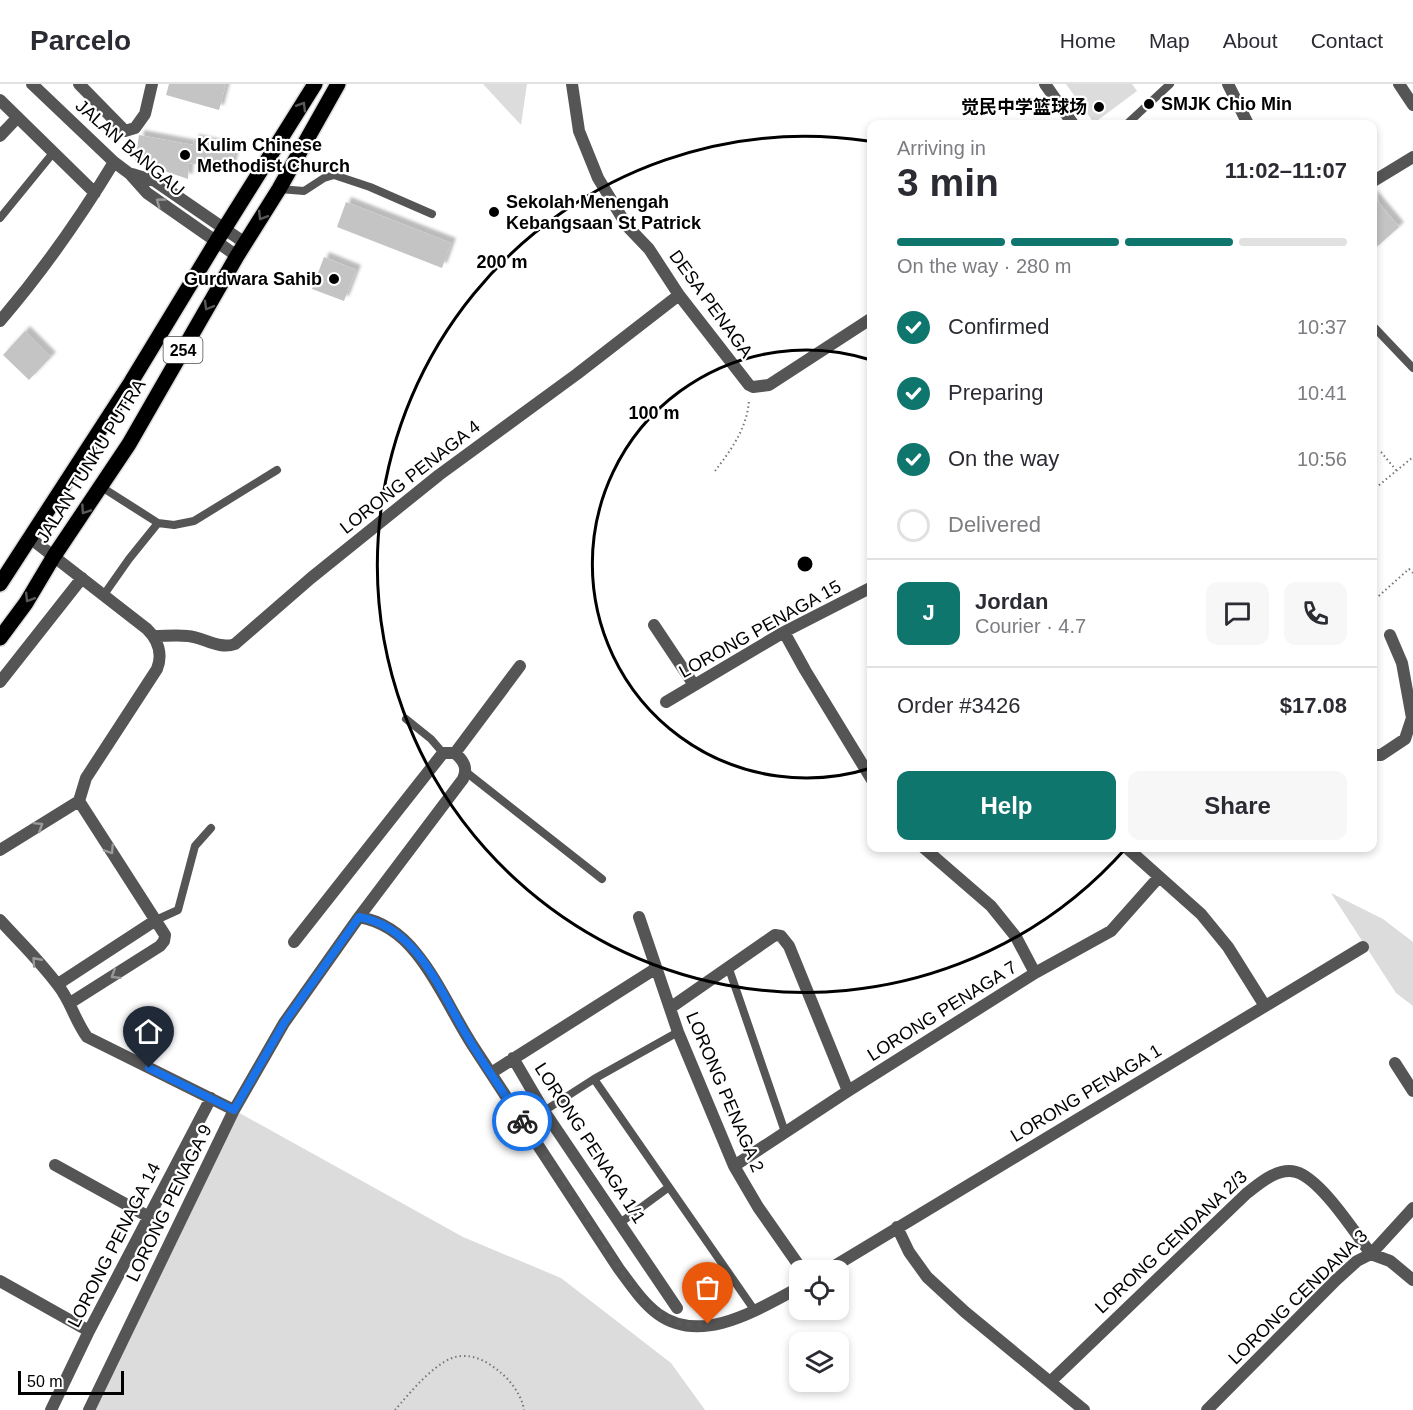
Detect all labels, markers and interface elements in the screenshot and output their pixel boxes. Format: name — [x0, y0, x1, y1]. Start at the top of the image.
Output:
text: Parcelo — [30, 25, 131, 56]
text: Home — [1060, 29, 1116, 52]
text: Map — [1149, 29, 1190, 52]
text: About — [1223, 29, 1278, 52]
text: Contact — [1311, 29, 1383, 52]
place label: SMJK Chio Min — [1161, 94, 1292, 114]
street label: JALAN BANGAU — [72, 95, 188, 201]
place label: 觉民中学篮球场 — [961, 97, 1087, 117]
marker: SMJK Chio Min — [1142, 97, 1156, 111]
marker: 觉民中学篮球场 — [1092, 100, 1106, 114]
one-way arrow — [294, 102, 306, 112]
place label: Kulim Chinese Methodist Church — [197, 135, 350, 176]
text: Arriving in — [897, 137, 986, 159]
marker: Kulim Chinese Methodist Church — [178, 148, 192, 162]
text: 11:02–11:07 — [1225, 158, 1347, 183]
text: 3 min — [897, 161, 999, 204]
place label: Sekolah Menengah Kebangsaan St Patrick — [506, 192, 702, 233]
one-way arrow — [156, 198, 167, 209]
marker: Sekolah Menengah Kebangsaan St Patrick — [487, 205, 501, 219]
one-way arrow — [258, 210, 270, 220]
street label: DESA PENAGA — [665, 246, 757, 362]
text: 200 m — [476, 252, 528, 272]
text: On the way · 280 m — [897, 255, 1072, 277]
place label: Gurdwara Sahib — [184, 269, 322, 289]
marker: Gurdwara Sahib — [327, 272, 341, 286]
one-way arrow — [204, 300, 215, 310]
icon: check — [897, 311, 930, 344]
text: Confirmed — [948, 314, 1049, 339]
text: 10:37 — [1297, 316, 1347, 338]
road number: 254 — [164, 337, 202, 363]
street label: JALAN TUNKU PUTRA — [33, 376, 149, 546]
icon: check — [897, 377, 930, 410]
text: Preparing — [948, 380, 1043, 405]
text: 10:41 — [1297, 382, 1347, 404]
text: 100 m — [628, 403, 680, 423]
street label: LORONG PENAGA 4 — [336, 416, 484, 538]
icon: check — [897, 443, 930, 476]
text: On the way — [948, 446, 1059, 471]
text: 10:56 — [1297, 448, 1347, 470]
one-way arrow — [81, 503, 92, 514]
text: Delivered — [948, 512, 1041, 537]
centre of rings — [795, 554, 815, 574]
street label: LORONG PENAGA 15 — [676, 576, 844, 682]
button: chat — [1206, 582, 1269, 645]
button: phone — [1284, 582, 1347, 645]
text: Jordan — [975, 589, 1048, 614]
one-way arrow — [24, 592, 36, 602]
text: J — [922, 600, 935, 625]
text: Courier · 4.7 — [975, 615, 1086, 637]
text: Order #3426 — [897, 693, 1021, 718]
text: $17.08 — [1280, 693, 1347, 718]
button: Help — [897, 771, 1116, 840]
button: Share — [1128, 771, 1347, 840]
one-way arrow — [33, 821, 43, 833]
one-way arrow — [103, 844, 115, 854]
one-way arrow — [32, 957, 43, 967]
street label: LORONG PENAGA 7 — [864, 957, 1020, 1065]
one-way arrow — [111, 967, 121, 979]
pin — [123, 1006, 174, 1068]
street label: LORONG PENAGA 2 — [682, 1009, 768, 1175]
icon: home — [132, 1015, 165, 1048]
street label: LORONG PENAGA 1 — [1007, 1040, 1165, 1146]
street label: LORONG PENAGA 1/1 — [531, 1059, 649, 1227]
courier — [492, 1091, 552, 1151]
icon: bike — [506, 1105, 539, 1138]
street label: LORONG PENAGA 9 — [122, 1121, 216, 1285]
street label: LORONG PENAGA 14 — [64, 1159, 164, 1331]
street label: LORONG CENDANA 2/3 — [1091, 1166, 1251, 1318]
street label: LORONG CENDANA 3 — [1224, 1226, 1372, 1368]
map controls — [789, 1260, 849, 1392]
button: locate — [789, 1260, 849, 1320]
pin — [682, 1262, 733, 1324]
icon: bag — [691, 1271, 724, 1304]
button: layers — [789, 1332, 849, 1392]
scale bar — [18, 1368, 124, 1396]
text: 50 m — [27, 1373, 63, 1390]

